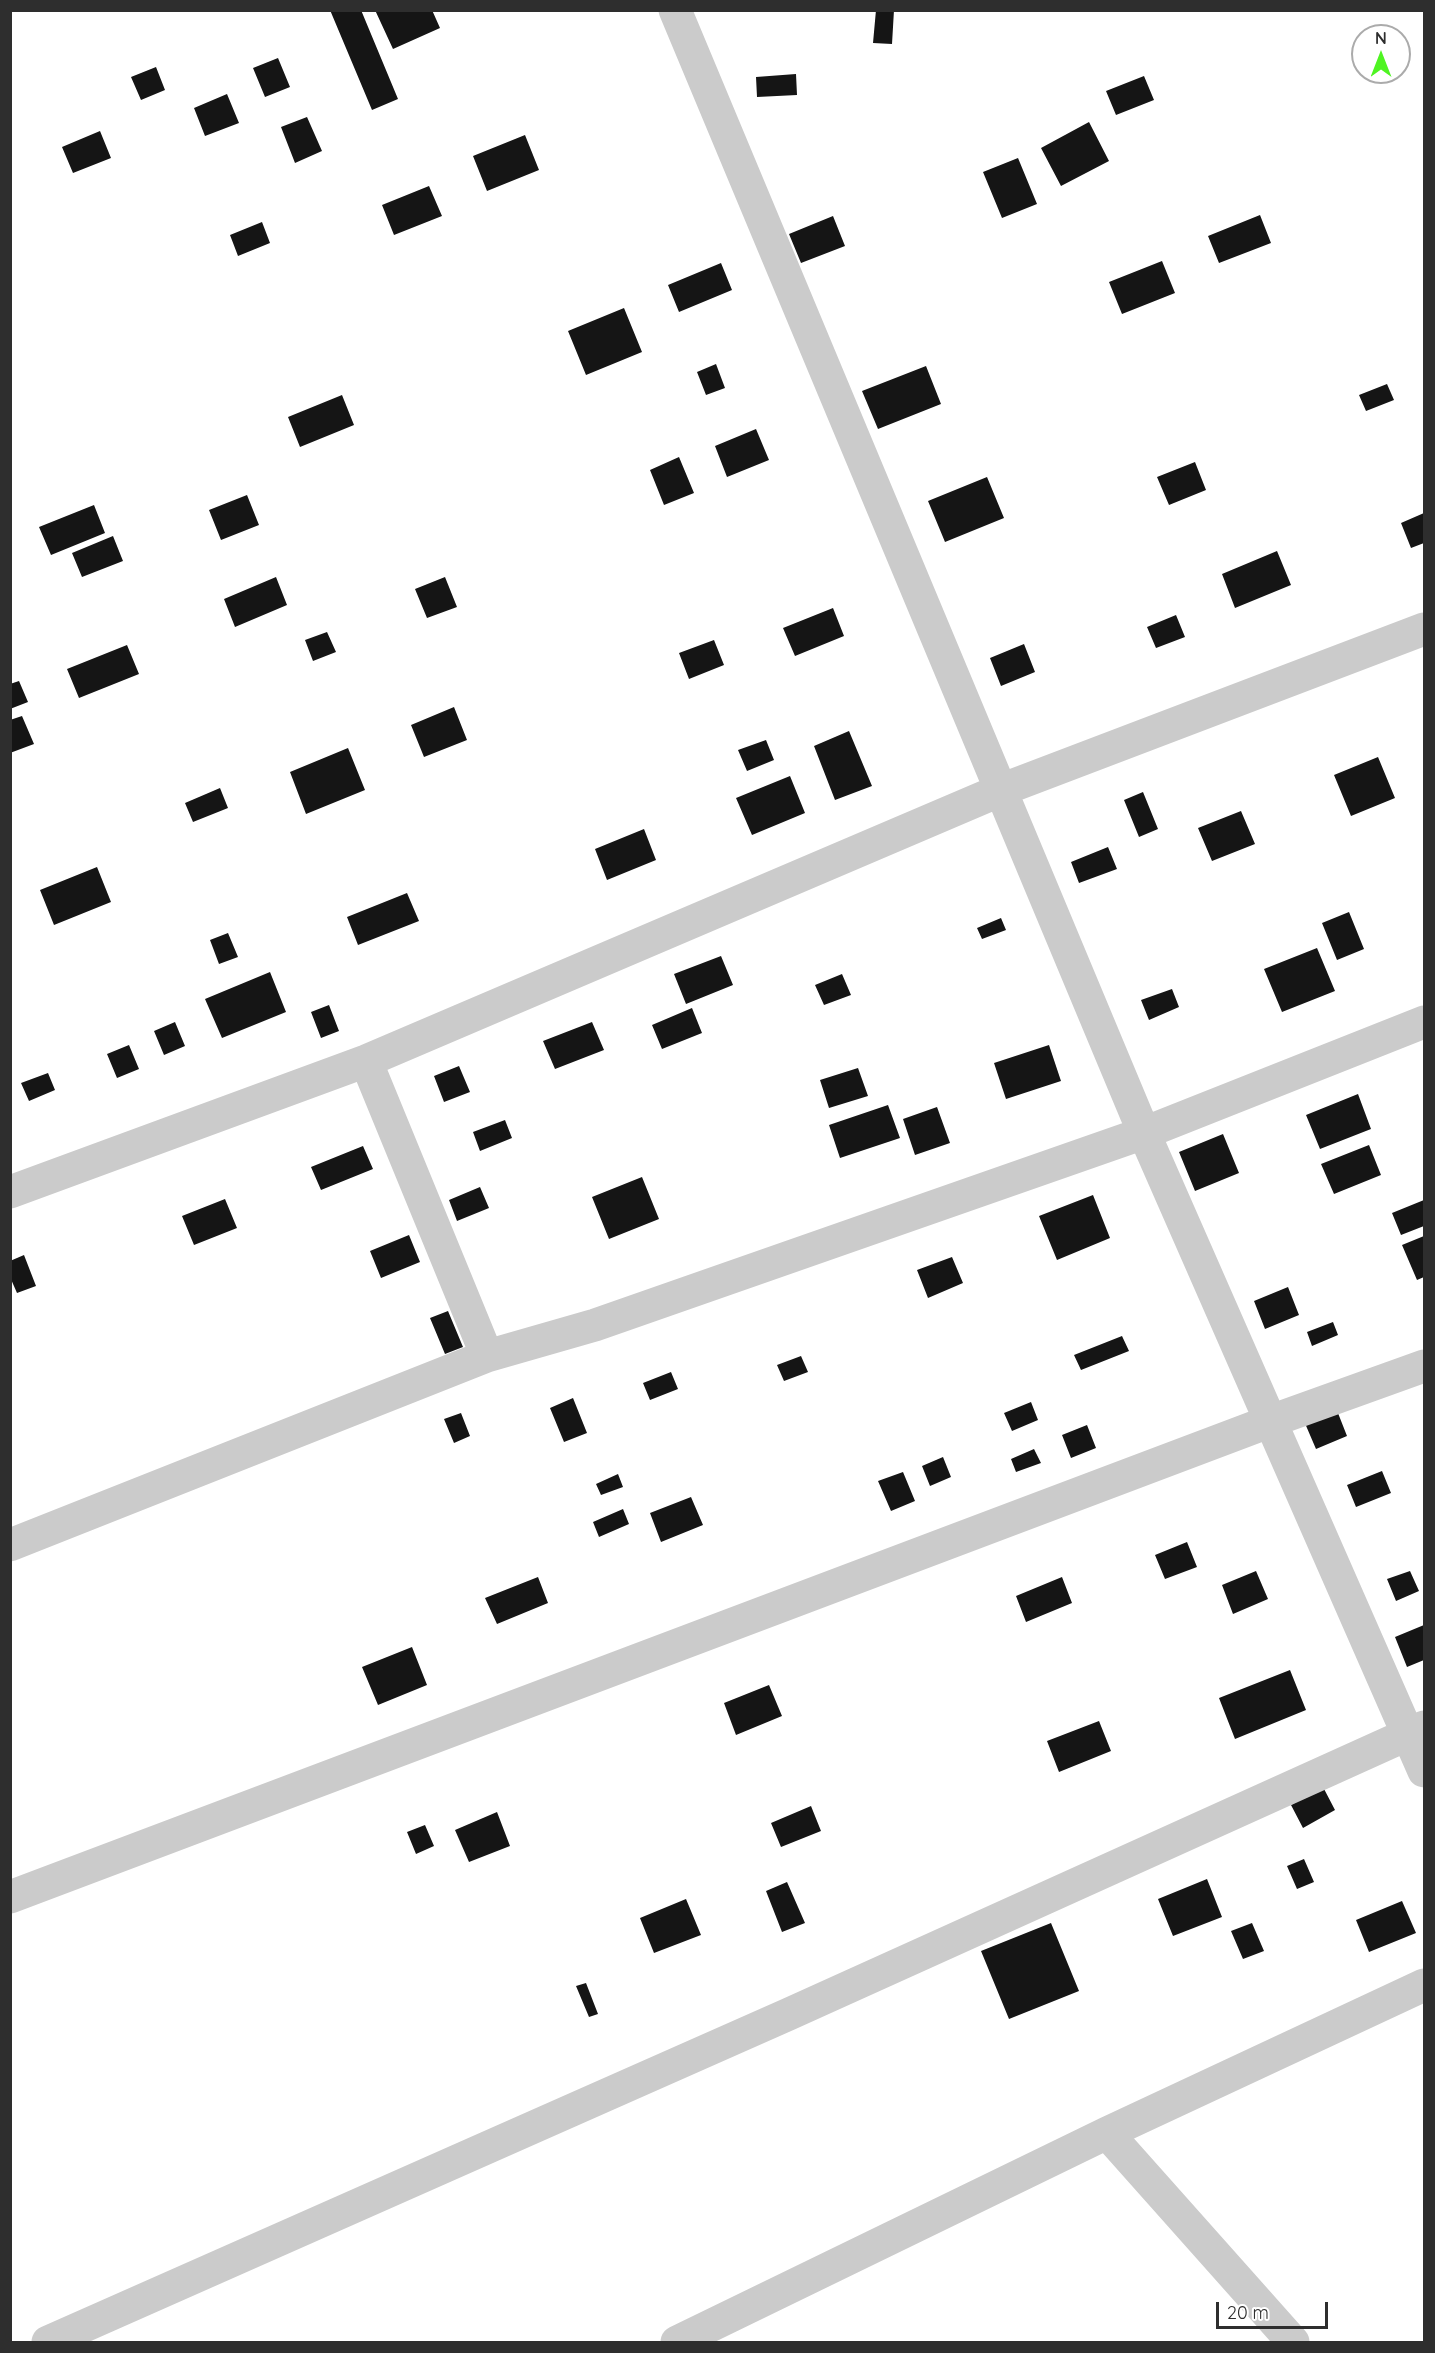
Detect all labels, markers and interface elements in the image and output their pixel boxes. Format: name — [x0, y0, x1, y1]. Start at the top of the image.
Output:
north arrow — [1351, 24, 1411, 84]
text: N — [1375, 28, 1387, 48]
scale bar — [1219, 2290, 1332, 2328]
text: 20 m — [1227, 2301, 1269, 2324]

